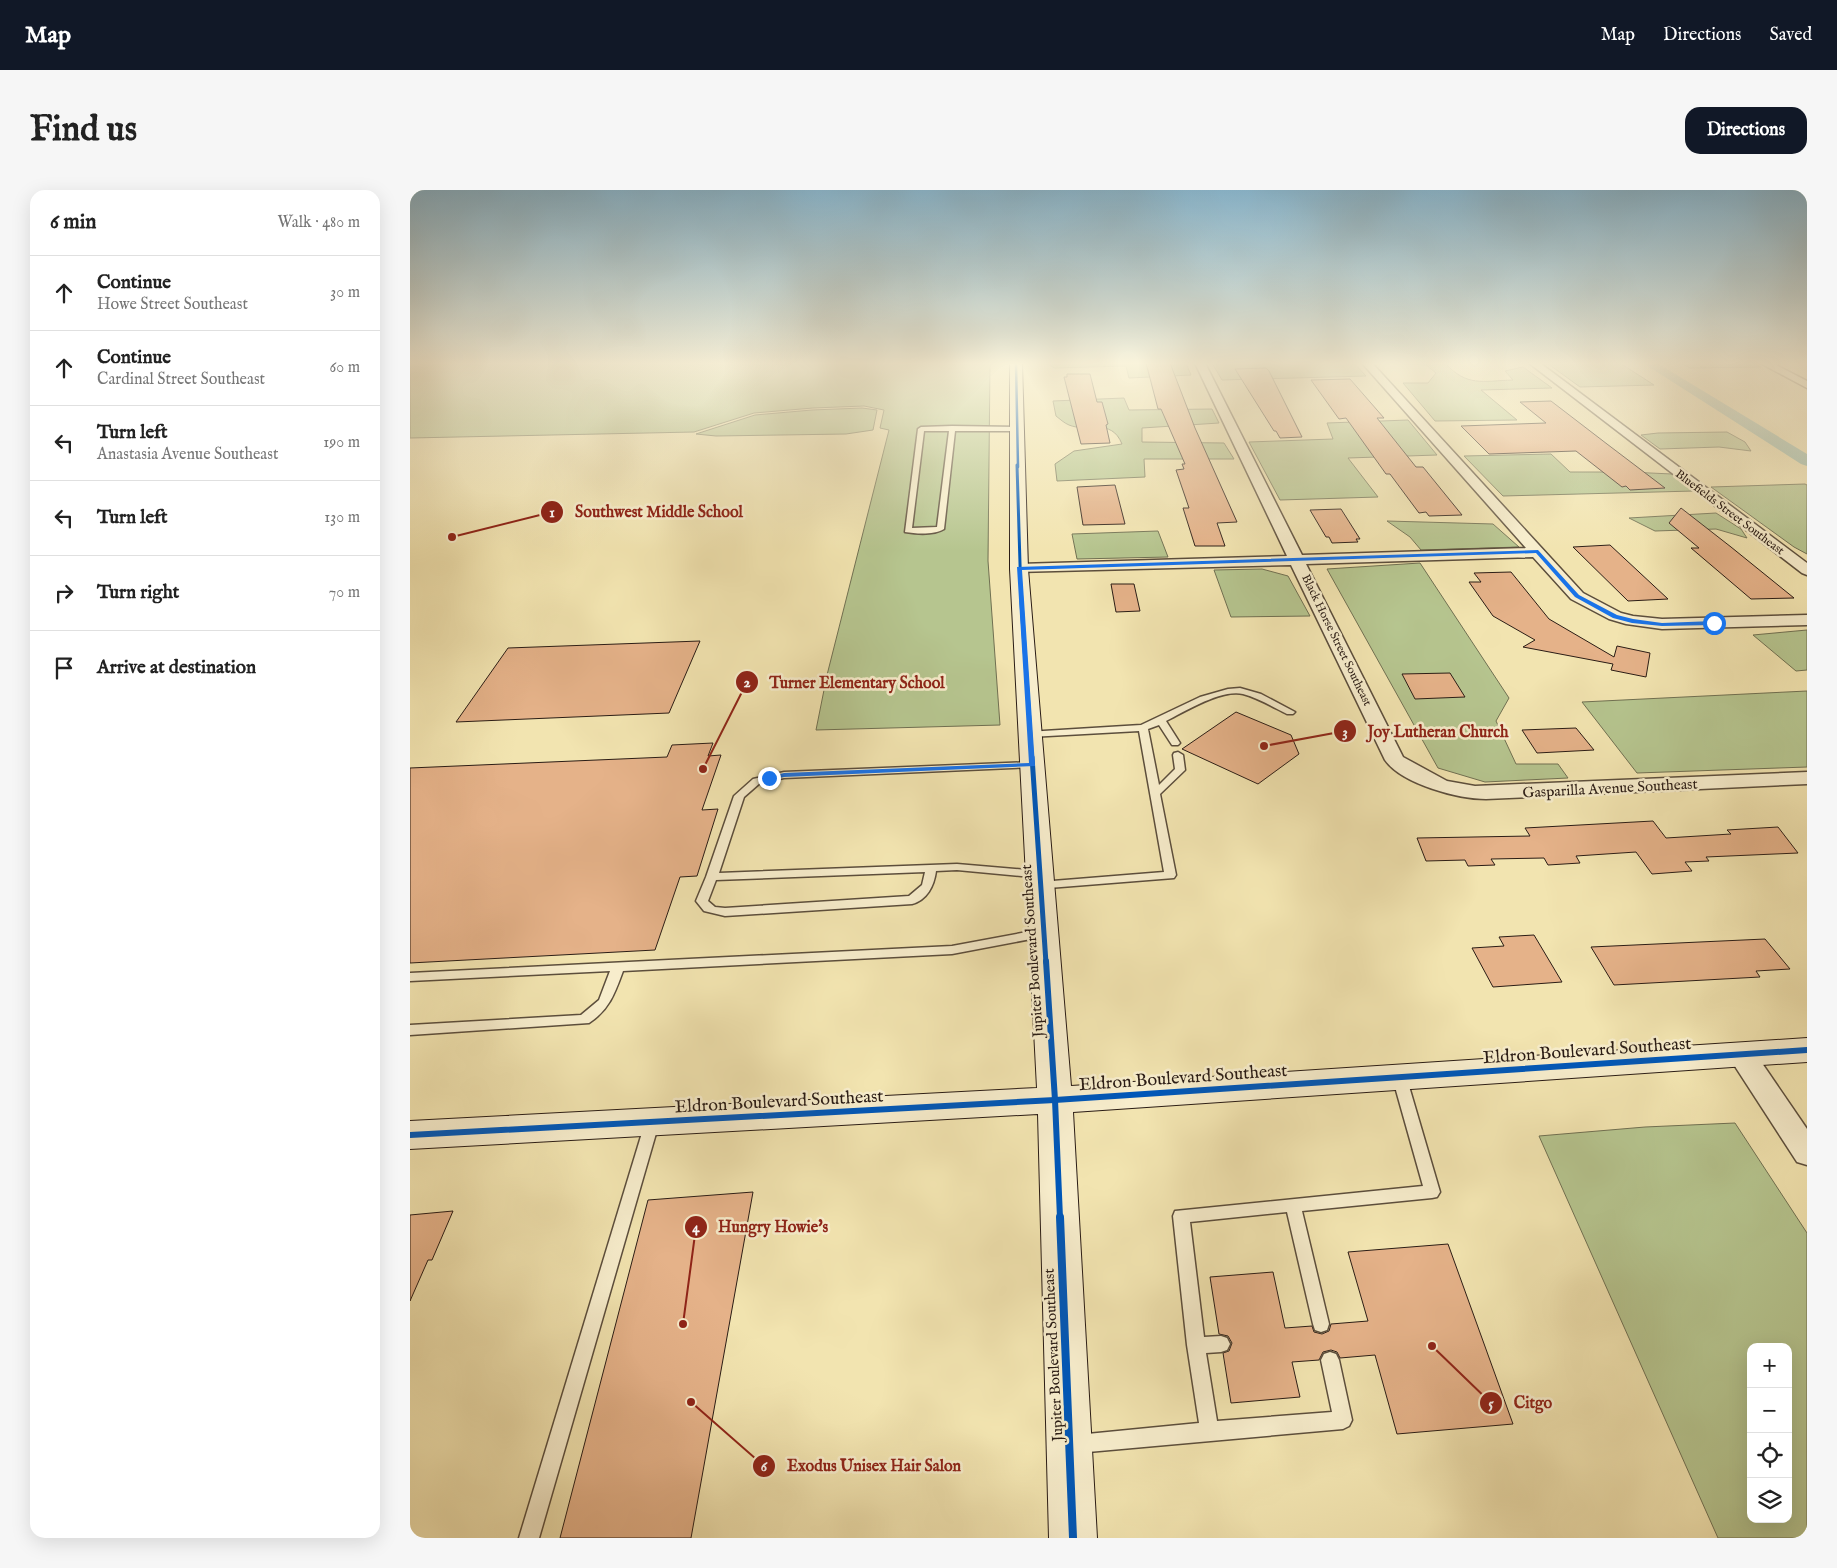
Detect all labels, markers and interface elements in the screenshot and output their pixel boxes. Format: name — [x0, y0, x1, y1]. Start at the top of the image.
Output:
text: Map — [25, 20, 71, 51]
text: Map — [1601, 24, 1635, 47]
text: Directions — [1663, 24, 1741, 47]
text: Saved — [1769, 24, 1812, 47]
button: Directions — [1685, 107, 1807, 154]
text: Find us — [30, 108, 137, 153]
text: 6 min — [50, 209, 96, 236]
text: Walk · 480 m — [278, 213, 360, 233]
text: Continue — [97, 271, 171, 295]
icon: ahead — [50, 279, 78, 307]
text: 30 m — [330, 283, 360, 303]
text: Howe Street Southeast — [97, 295, 248, 315]
text: Continue — [97, 346, 171, 370]
icon: ahead — [50, 354, 78, 382]
text: 60 m — [330, 358, 360, 378]
text: Cardinal Street Southeast — [97, 370, 265, 390]
text: Turn left — [97, 421, 168, 445]
icon: left — [50, 429, 78, 457]
text: 190 m — [323, 433, 360, 453]
text: Anastasia Avenue Southeast — [97, 445, 278, 465]
street label: Bluefields Street Southeast — [1672, 467, 1787, 558]
callout: Southwest Middle School — [540, 496, 753, 527]
text: 1 — [549, 503, 555, 522]
text: Southwest Middle School — [575, 503, 744, 523]
icon: left — [50, 504, 78, 532]
text: Turn left — [97, 506, 168, 530]
text: 130 m — [324, 508, 360, 528]
street label: Black Horse Street Southeast — [1298, 572, 1375, 709]
icon: right — [50, 579, 78, 607]
text: Turn right — [97, 581, 179, 605]
text: 70 m — [329, 583, 360, 603]
route start — [1703, 612, 1726, 635]
icon: arrive — [50, 654, 78, 682]
text: Arrive at destination — [97, 656, 256, 680]
callout: Turner Elementary School — [735, 666, 955, 697]
text: 2 — [743, 673, 751, 692]
text: Turner Elementary School — [768, 674, 945, 694]
callout: Joy Lutheran Church — [1333, 716, 1519, 747]
text: 3 — [1342, 723, 1348, 742]
text: Joy Lutheran Church — [1365, 723, 1509, 743]
route end — [758, 767, 781, 790]
street label: Gasparilla Avenue Southeast — [1522, 774, 1698, 803]
street label: Jupiter Boulevard Southeast — [1017, 864, 1048, 1040]
street label: Eldron Boulevard Southeast — [1482, 1033, 1692, 1070]
street label: Eldron Boulevard Southeast — [1078, 1060, 1288, 1097]
street label: Eldron Boulevard Southeast — [674, 1086, 884, 1119]
callout: Hungry Howie's — [683, 1211, 838, 1242]
text: 4 — [692, 1218, 700, 1237]
text: Hungry Howie's — [718, 1218, 828, 1238]
street label: Jupiter Boulevard Southeast — [1039, 1268, 1068, 1444]
map controls — [1747, 1343, 1792, 1523]
button: + — [1747, 1343, 1792, 1388]
callout: Citgo — [1479, 1387, 1562, 1418]
button: − — [1747, 1388, 1792, 1433]
text: 5 — [1488, 1394, 1494, 1413]
text: Citgo — [1514, 1394, 1553, 1414]
button: locate — [1747, 1433, 1792, 1478]
callout: Exodus Unisex Hair Salon — [752, 1450, 971, 1481]
text: 6 — [761, 1457, 768, 1476]
text: Exodus Unisex Hair Salon — [787, 1457, 962, 1477]
button: layers — [1747, 1478, 1792, 1523]

